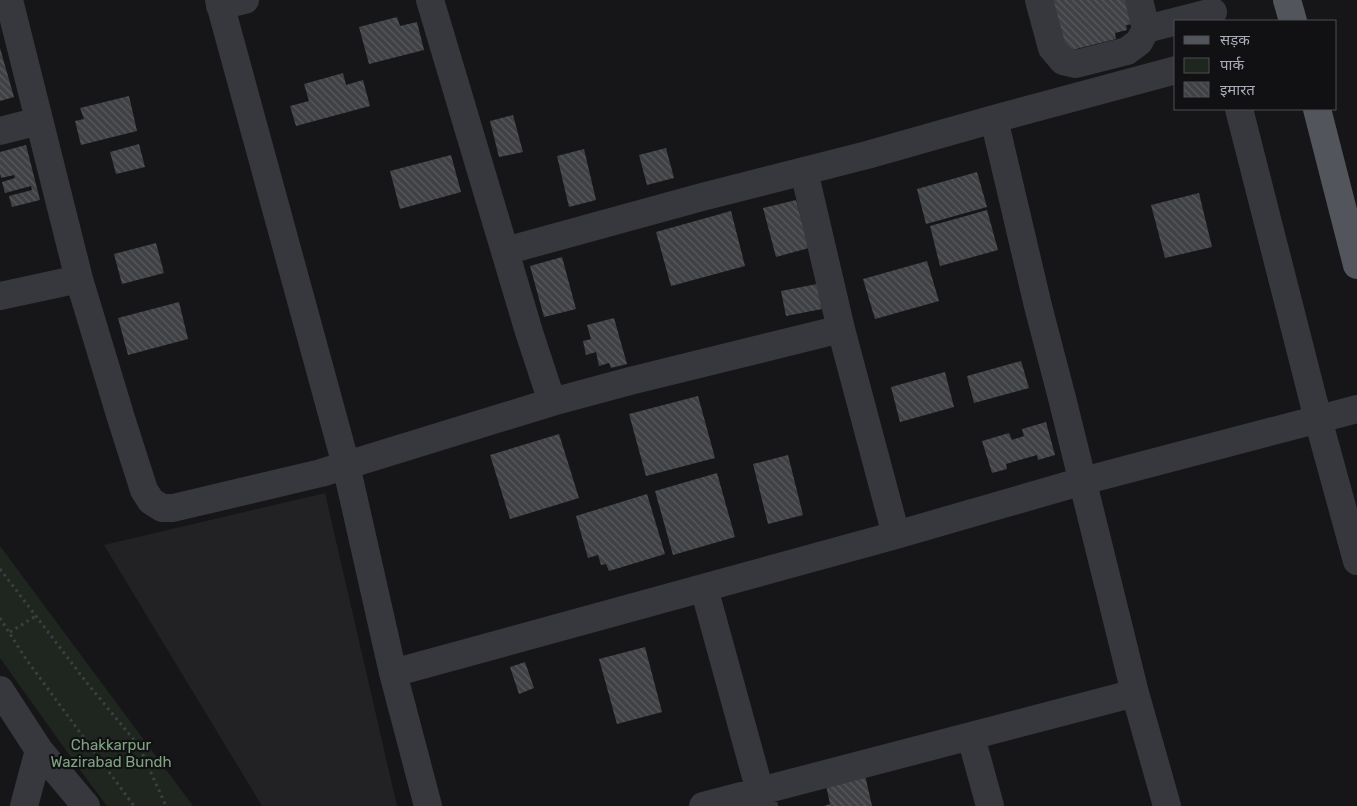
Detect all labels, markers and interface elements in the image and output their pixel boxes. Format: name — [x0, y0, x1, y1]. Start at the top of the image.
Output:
legend — [1174, 20, 1337, 110]
text: सड़क — [1220, 31, 1250, 49]
text: पार्क — [1220, 56, 1244, 74]
text: इमारत — [1220, 81, 1255, 99]
park label: Chakkarpur Wazirabad Bundh — [50, 736, 172, 771]

